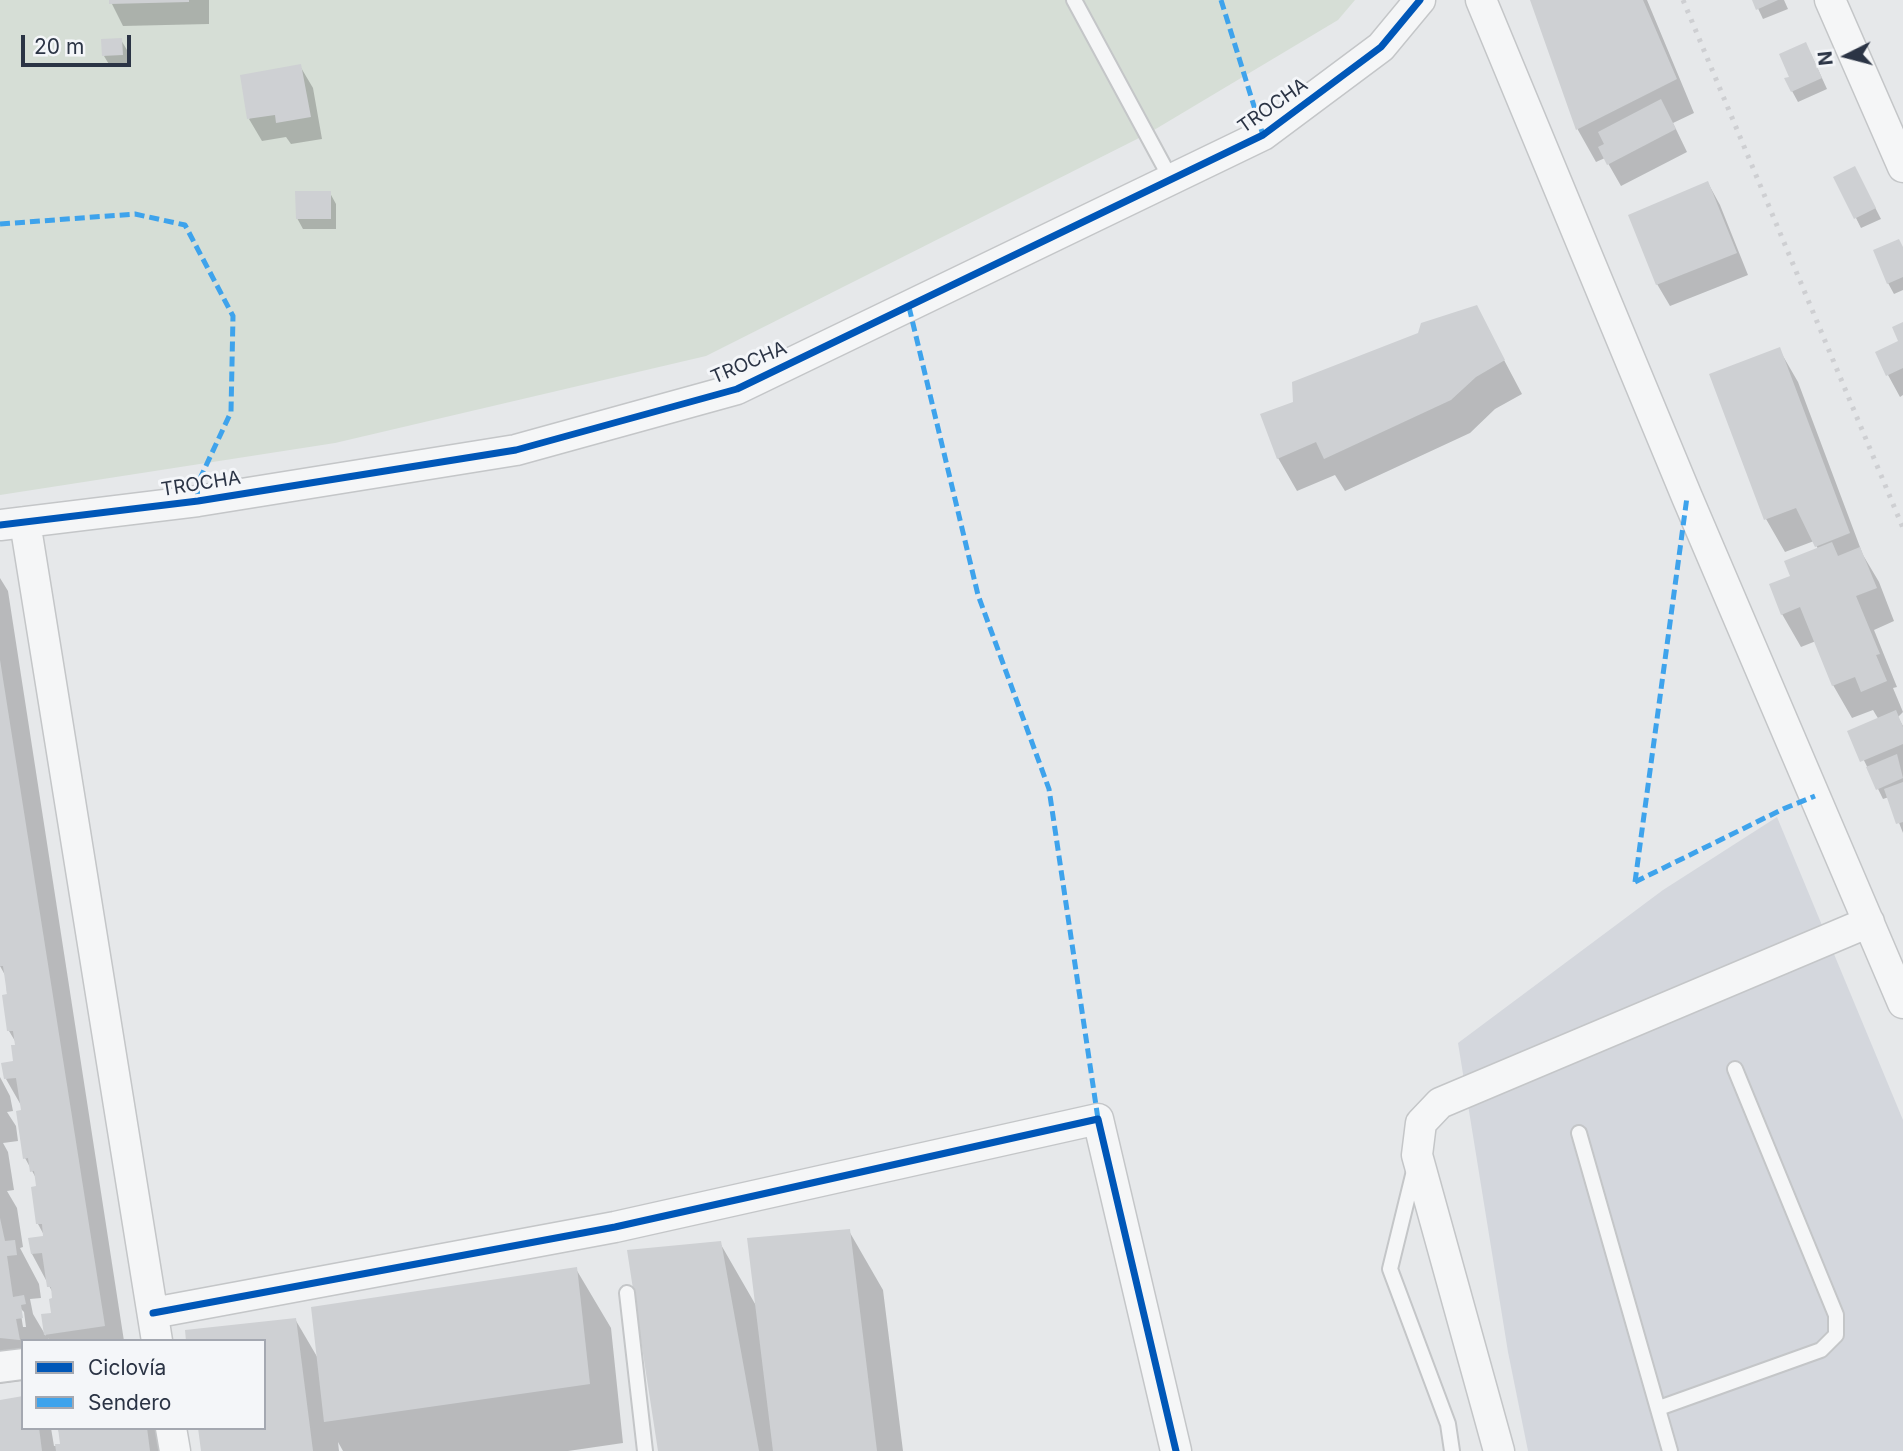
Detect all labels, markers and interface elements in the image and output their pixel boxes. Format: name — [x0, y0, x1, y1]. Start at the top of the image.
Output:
scale bar — [24, 21, 135, 65]
north arrow — [1812, 21, 1882, 91]
text: 20 m — [34, 34, 84, 59]
text: N — [1813, 50, 1838, 67]
street label: TROCHA — [1234, 74, 1312, 138]
street label: TROCHA — [708, 337, 790, 389]
street label: TROCHA — [160, 466, 242, 502]
legend — [21, 1339, 266, 1430]
text: Ciclovía — [88, 1355, 166, 1380]
text: Sendero — [88, 1390, 171, 1415]

